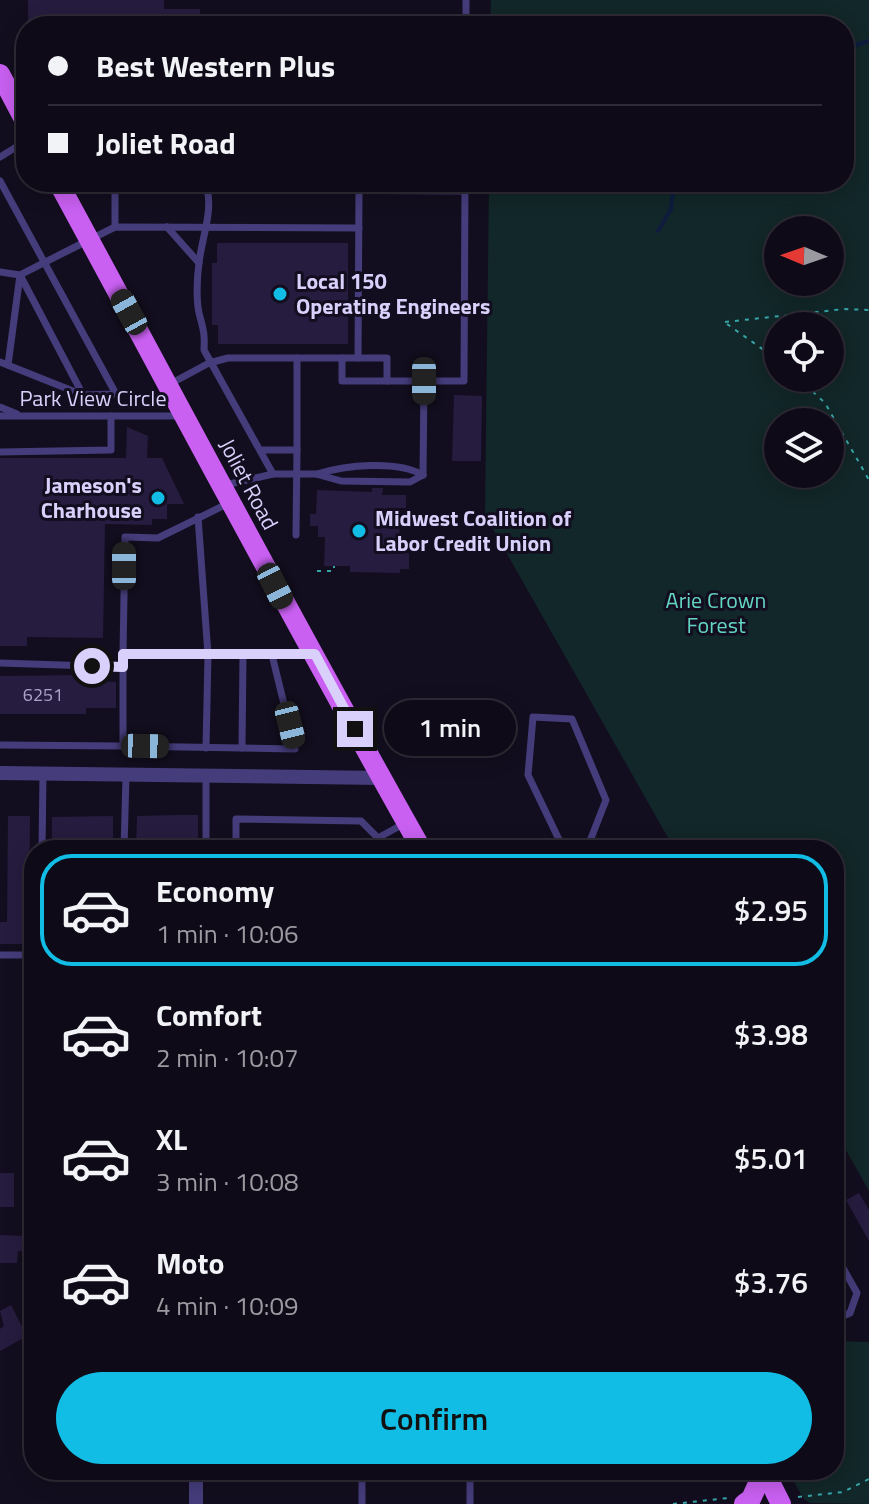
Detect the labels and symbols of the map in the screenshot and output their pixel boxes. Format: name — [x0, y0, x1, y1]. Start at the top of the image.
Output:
north arrow — [764, 216, 844, 296]
place label: Local 150 Operating Engineers — [296, 264, 490, 323]
car — [107, 285, 151, 339]
marker: Local 150 Operating Engineers — [271, 285, 289, 303]
car — [412, 357, 436, 405]
street label: Park View Circle — [19, 381, 167, 415]
street label: Joliet Road — [211, 432, 287, 536]
place label: Jameson's Charhouse — [41, 468, 142, 527]
marker: Jameson's Charhouse — [149, 489, 167, 507]
place label: Midwest Coalition of Labor Credit Union — [375, 501, 571, 560]
marker: Midwest Coalition of Labor Credit Union — [350, 522, 368, 540]
car — [112, 542, 136, 590]
car — [253, 559, 297, 613]
park label: Arie Crown Forest — [666, 583, 766, 642]
route start — [74, 648, 110, 684]
house number: 6251 — [23, 681, 63, 708]
car — [273, 699, 307, 751]
callout: 1 min — [383, 701, 515, 757]
route end — [337, 711, 373, 747]
car — [121, 734, 169, 758]

